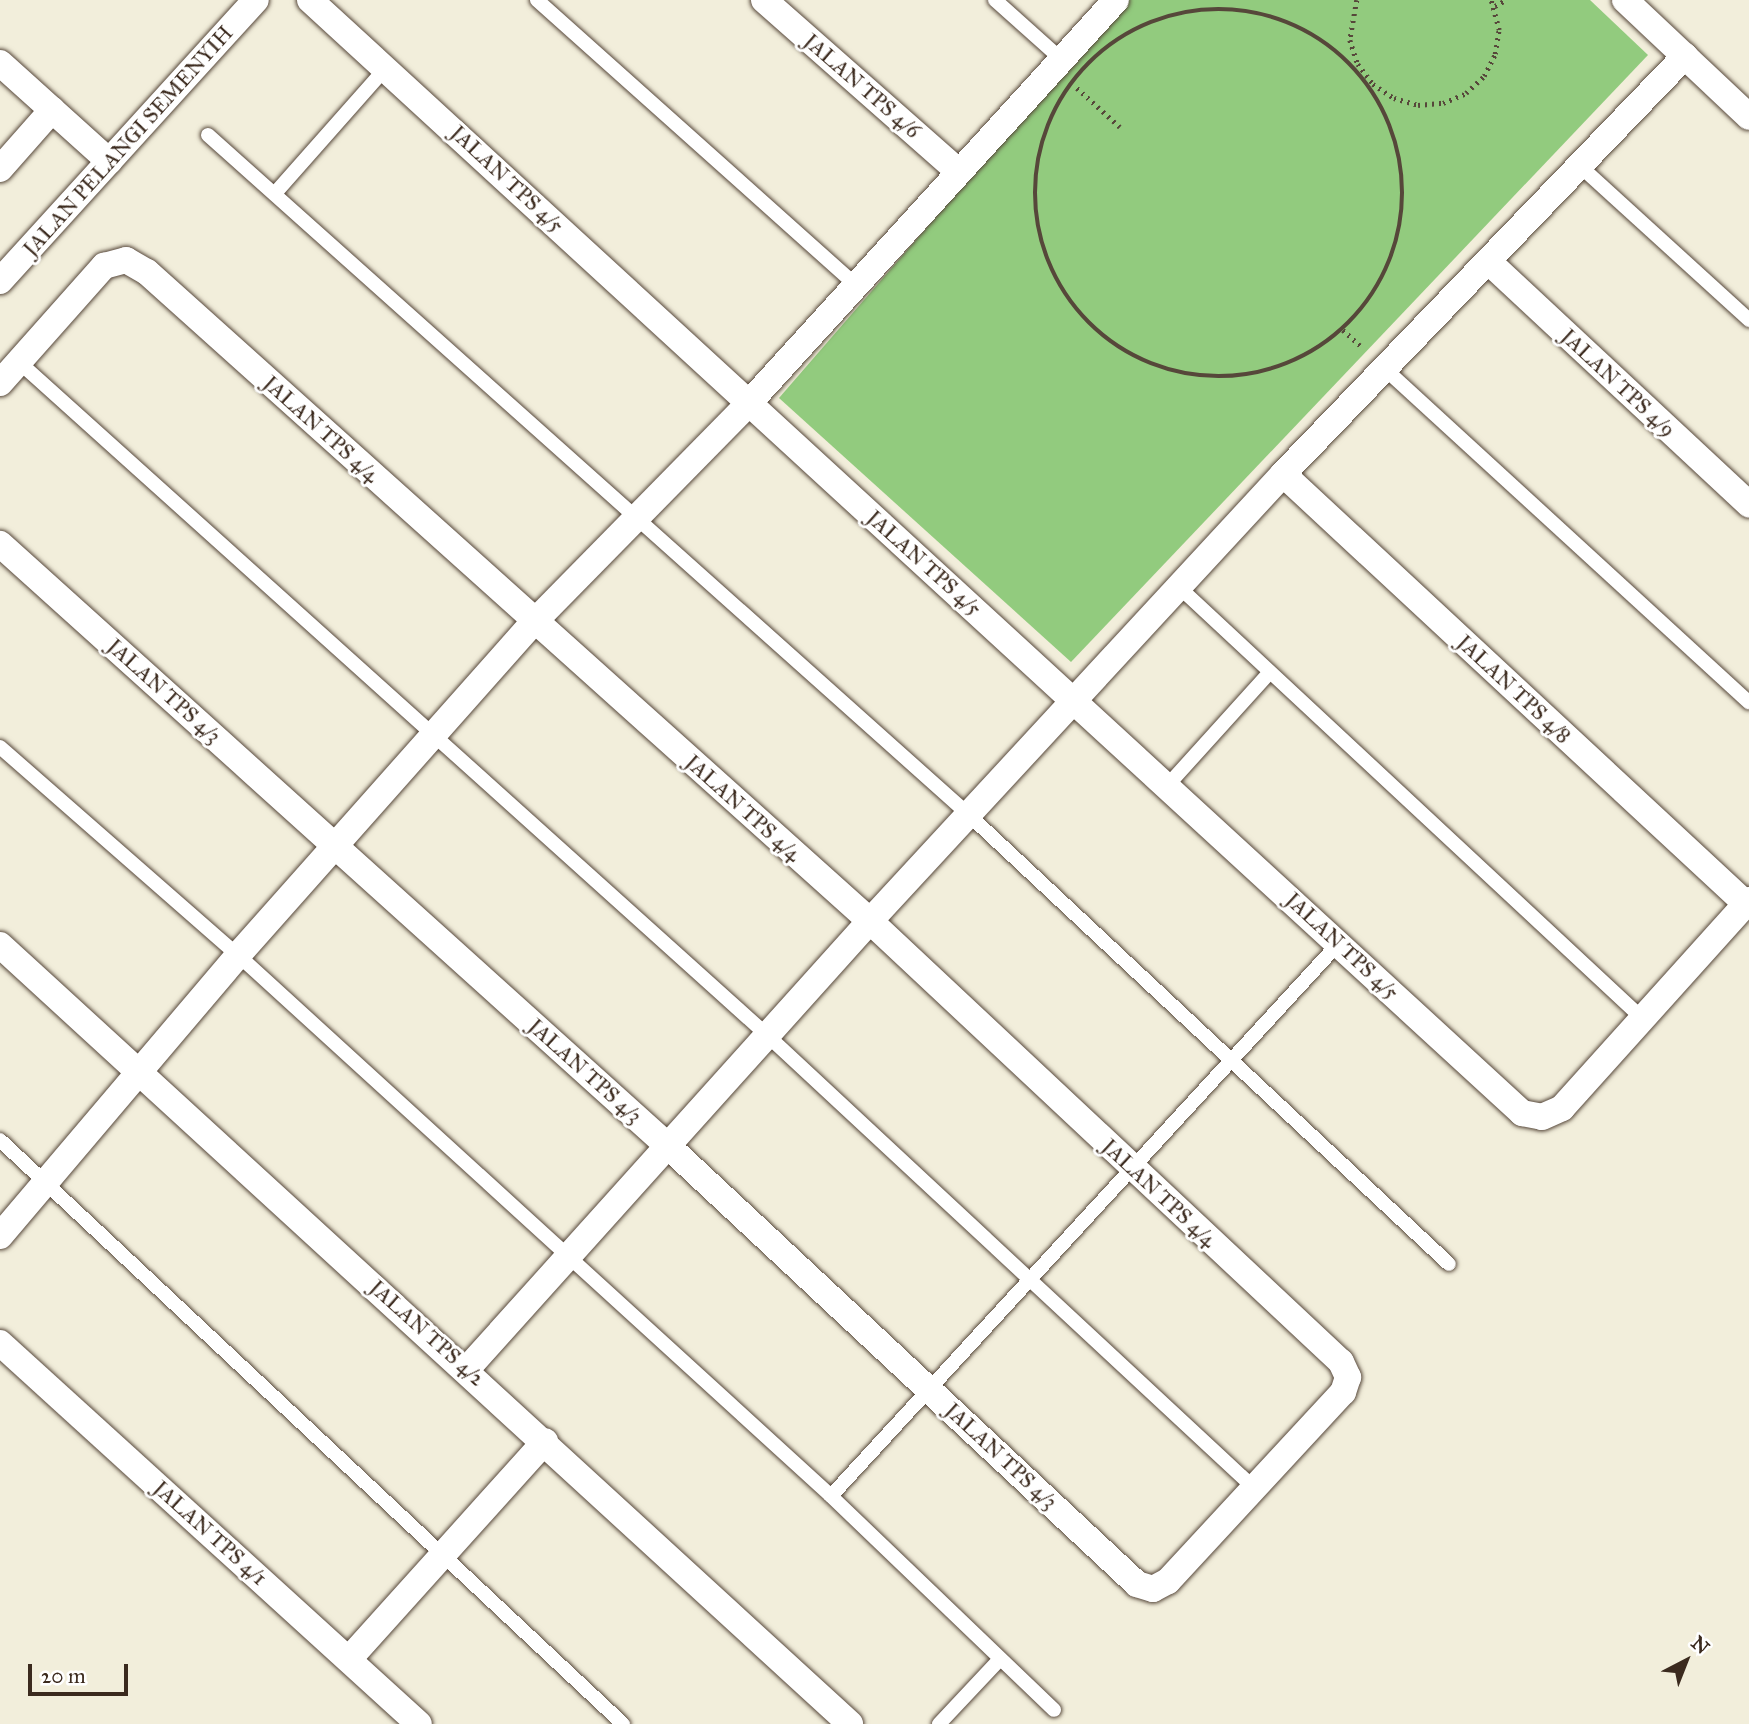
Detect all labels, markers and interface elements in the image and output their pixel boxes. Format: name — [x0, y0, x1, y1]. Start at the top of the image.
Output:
street label: JALAN PELANGI SEMENYIH — [18, 21, 238, 261]
street label: JALAN TPS 4/6 — [799, 29, 925, 143]
street label: JALAN TPS 4/5 — [445, 120, 569, 238]
street label: JALAN TPS 4/9 — [1556, 324, 1680, 442]
street label: JALAN TPS 4/4 — [258, 371, 384, 487]
street label: JALAN TPS 4/5 — [862, 505, 986, 621]
street label: JALAN TPS 4/8 — [1452, 630, 1576, 748]
street label: JALAN TPS 4/3 — [102, 634, 226, 748]
street label: JALAN TPS 4/4 — [680, 750, 806, 866]
street label: JALAN TPS 4/5 — [1280, 887, 1404, 1005]
street label: JALAN TPS 4/3 — [523, 1014, 647, 1128]
street label: JALAN TPS 4/4 — [1097, 1134, 1221, 1252]
street label: JALAN TPS 4/2 — [364, 1275, 490, 1391]
street label: JALAN TPS 4/3 — [940, 1398, 1062, 1514]
street label: JALAN TPS 4/1 — [148, 1476, 272, 1590]
north arrow — [1651, 1626, 1721, 1696]
text: N — [1687, 1631, 1714, 1659]
scale bar — [32, 1650, 131, 1694]
text: 20 m — [41, 1663, 86, 1689]

